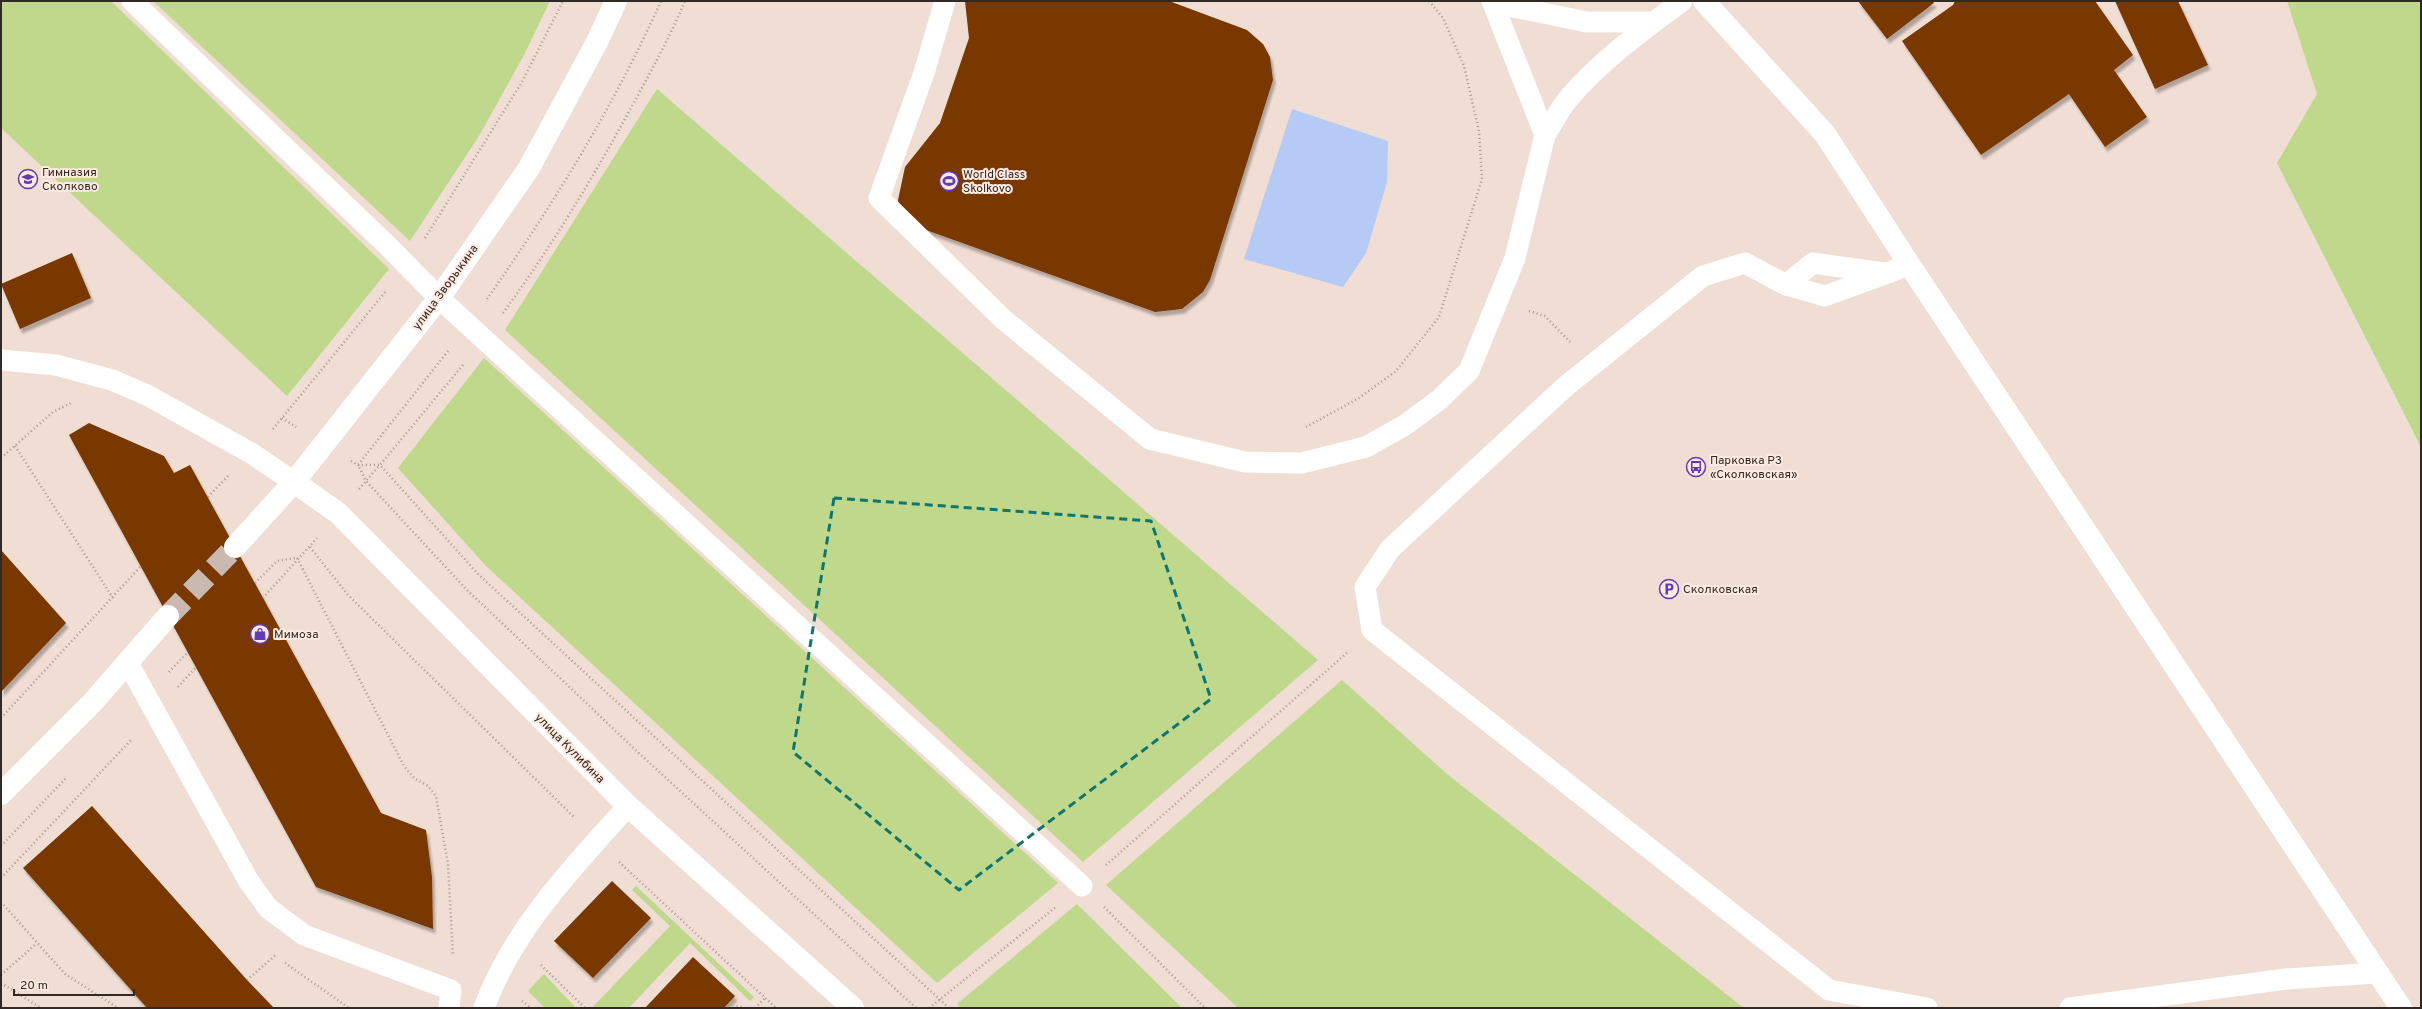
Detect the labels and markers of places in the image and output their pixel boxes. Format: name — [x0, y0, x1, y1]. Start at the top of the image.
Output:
place label: Гимназия Сколково — [42, 165, 98, 195]
place label: World Class Skolkovo — [963, 167, 1025, 197]
school or university icon: Гимназия Сколково — [17, 168, 39, 190]
sports icon: World Class Skolkovo — [938, 170, 960, 192]
place label: Парковка P3 «Сколковская» — [1710, 453, 1797, 483]
bus stop icon: Парковка P3 «Сколковская» — [1685, 456, 1707, 478]
parking icon: Сколковская — [1658, 578, 1680, 600]
place label: Сколковская — [1683, 582, 1758, 598]
shop icon: Мимоза — [249, 623, 271, 645]
place label: Мимоза — [274, 627, 318, 643]

